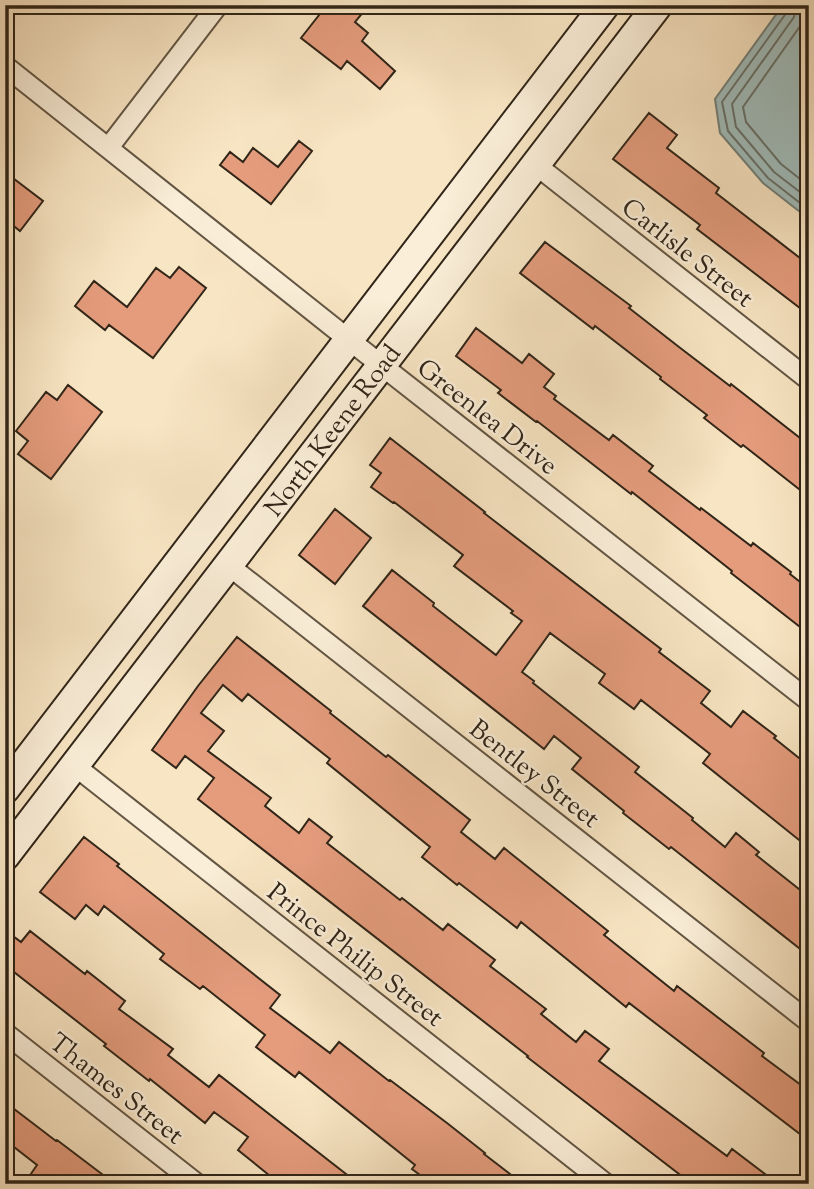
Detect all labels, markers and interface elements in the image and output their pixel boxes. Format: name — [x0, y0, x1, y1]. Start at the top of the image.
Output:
street label: Carlisle Street — [613, 191, 760, 317]
street label: North Keene Road — [257, 337, 411, 525]
street label: Greenlea Drive — [408, 351, 565, 485]
street label: Bentley Street — [460, 712, 607, 838]
street label: Prince Philip Street — [258, 875, 451, 1037]
street label: Thames Street — [40, 1026, 191, 1154]

